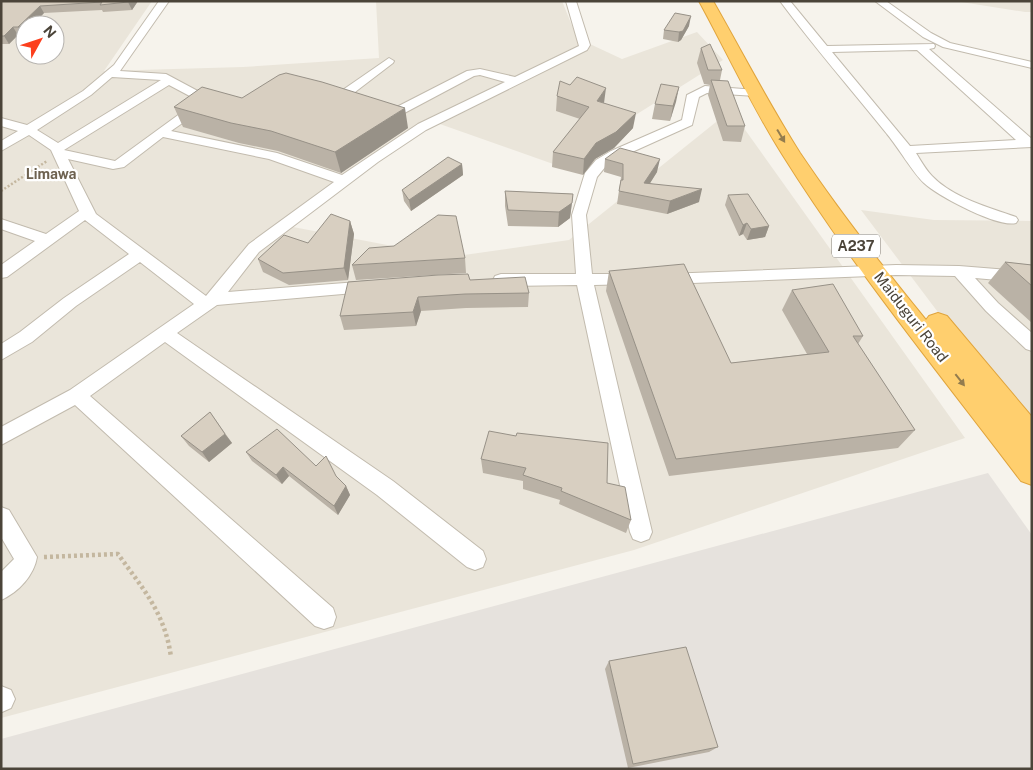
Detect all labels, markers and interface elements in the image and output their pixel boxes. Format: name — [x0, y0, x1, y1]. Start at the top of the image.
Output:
north arrow — [15, 15, 65, 65]
text: N — [40, 22, 60, 41]
one-way arrow — [777, 129, 786, 142]
district label: Limawa — [26, 166, 76, 182]
road number: A237 — [832, 235, 880, 258]
street label: Maiduguri Road — [871, 268, 952, 365]
one-way arrow — [954, 373, 965, 386]

